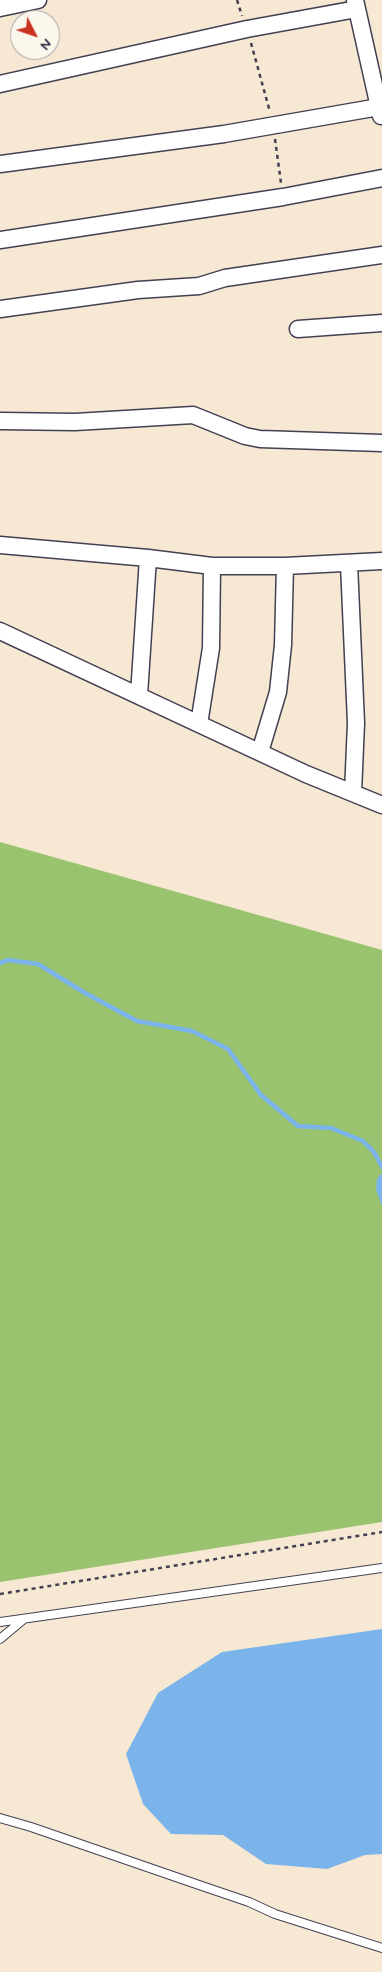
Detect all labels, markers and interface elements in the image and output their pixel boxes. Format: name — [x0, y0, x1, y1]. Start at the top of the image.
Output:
north arrow — [10, 10, 60, 60]
text: N — [36, 35, 55, 54]

